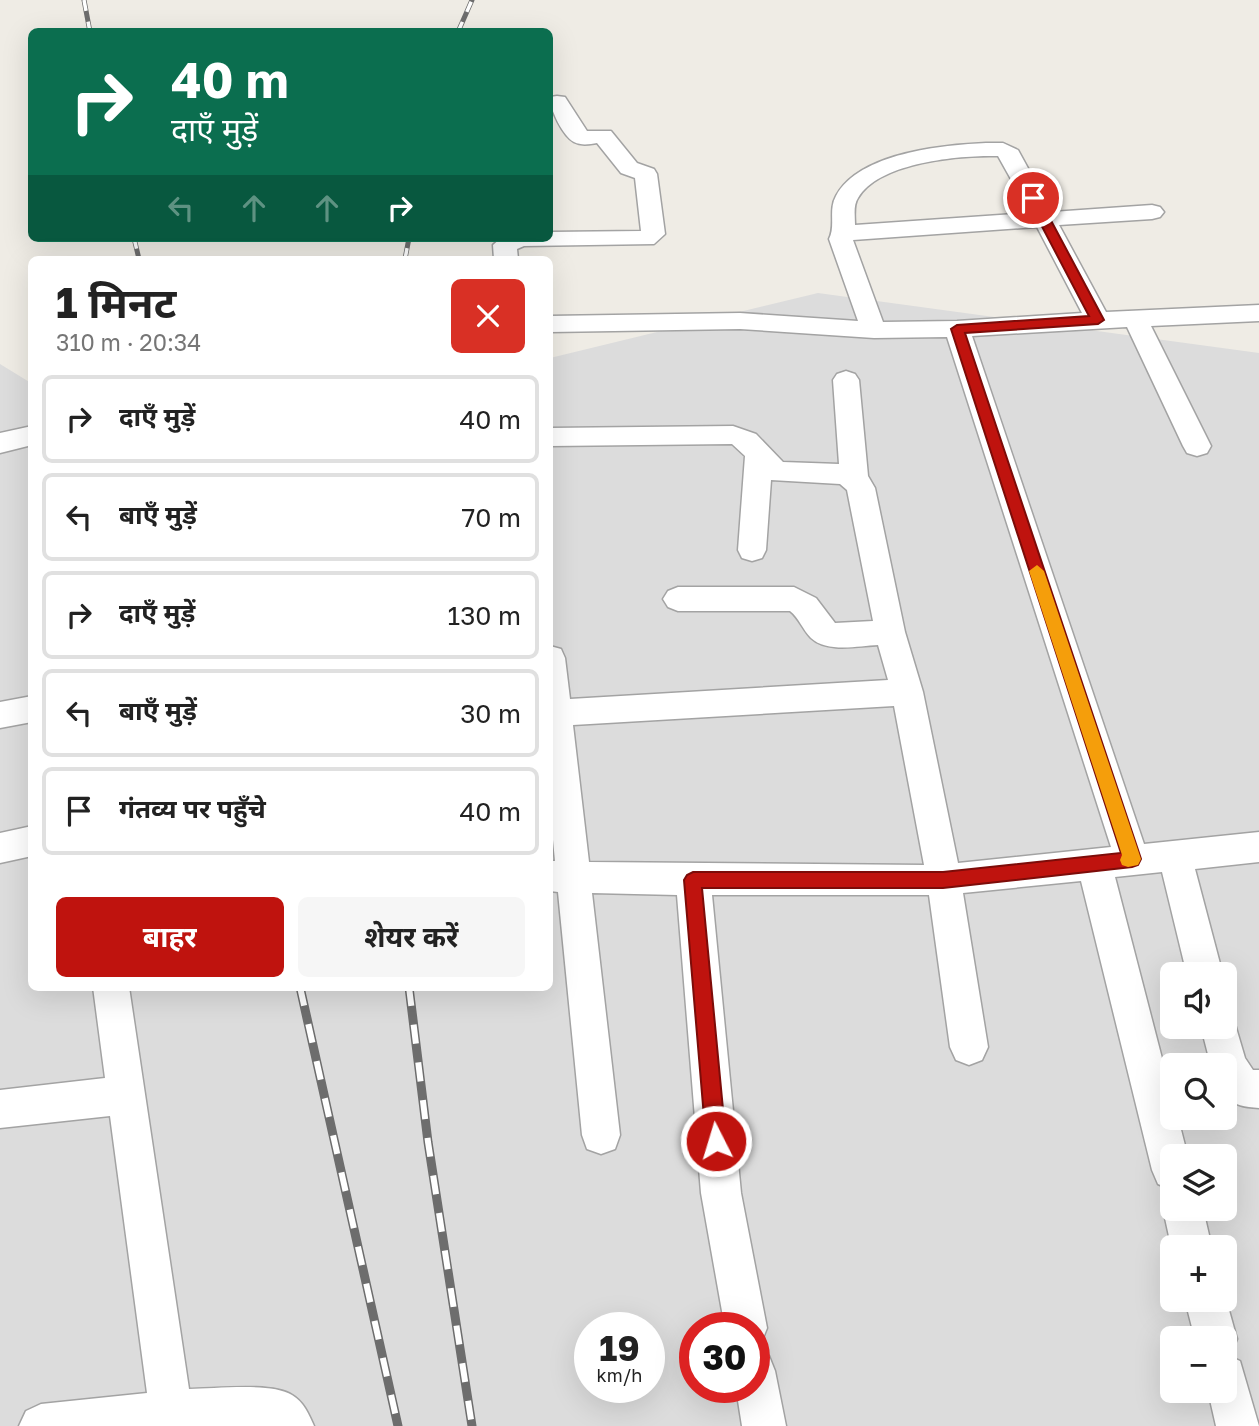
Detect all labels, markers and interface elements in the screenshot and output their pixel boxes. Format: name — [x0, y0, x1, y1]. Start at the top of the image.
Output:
text: 40 m — [171, 50, 289, 109]
icon: right — [56, 56, 147, 147]
text: दाएँ मुड़ें — [171, 110, 258, 148]
pin — [1003, 168, 1063, 228]
icon: arrive — [1014, 179, 1052, 217]
icon: left — [162, 189, 200, 227]
icon: ahead — [235, 189, 273, 227]
icon: ahead — [308, 189, 346, 227]
icon: right — [381, 189, 419, 227]
text: 1 मिनट — [56, 277, 176, 327]
button: close — [451, 279, 525, 353]
text: 310 m · 20:34 — [56, 328, 201, 356]
icon: right — [60, 400, 98, 438]
text: दाएँ मुड़ें — [119, 401, 195, 432]
text: 40 m — [460, 404, 521, 435]
icon: left — [60, 498, 98, 536]
text: बाएँ मुड़ें — [119, 499, 197, 530]
text: 70 m — [462, 502, 521, 533]
icon: right — [60, 596, 98, 634]
text: दाएँ मुड़ें — [119, 597, 195, 628]
text: 130 m — [448, 600, 521, 631]
icon: left — [60, 694, 98, 732]
text: बाएँ मुड़ें — [119, 695, 197, 726]
text: 30 m — [460, 698, 521, 729]
icon: arrive — [60, 792, 98, 830]
text: गंतव्य पर पहुँचे — [119, 793, 266, 824]
text: 40 m — [460, 796, 521, 827]
button: बाहर — [56, 897, 284, 977]
button: शेयर करें — [298, 897, 525, 977]
map controls — [1160, 962, 1237, 1403]
button: sound — [1160, 962, 1237, 1039]
button: search — [1160, 1053, 1237, 1130]
position arrow — [679, 1104, 753, 1178]
button: layers — [1160, 1144, 1237, 1221]
button: + — [1160, 1235, 1237, 1312]
speed limit sign: 30 — [679, 1312, 770, 1403]
button: − — [1160, 1326, 1237, 1403]
text: 19 — [599, 1327, 640, 1369]
text: km/h — [597, 1364, 642, 1386]

